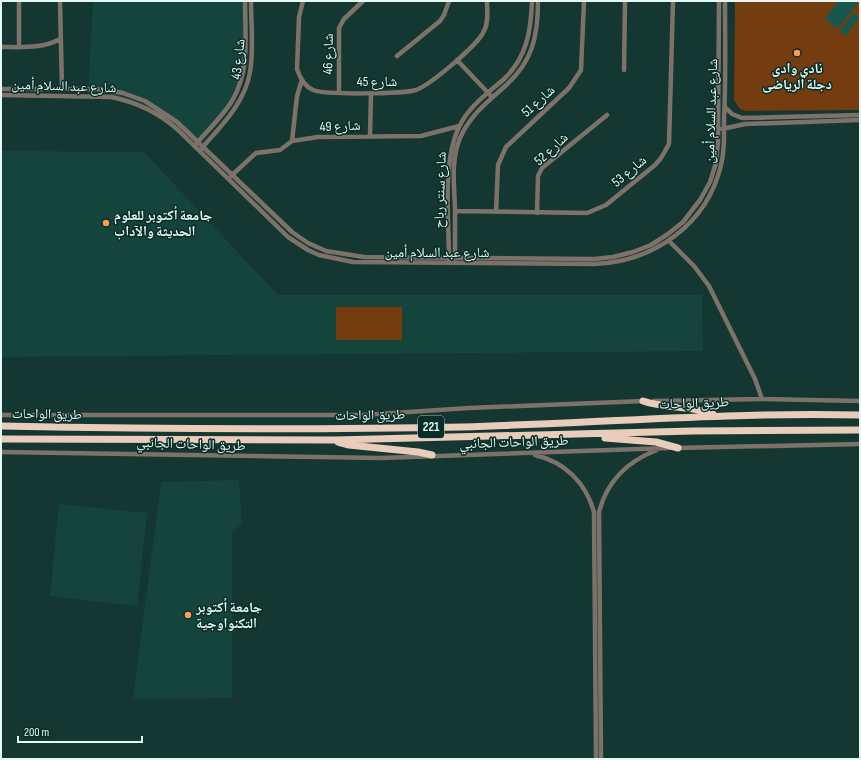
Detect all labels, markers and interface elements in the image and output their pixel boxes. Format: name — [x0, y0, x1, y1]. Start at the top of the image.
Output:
street label: شارع 46 — [319, 33, 338, 75]
street label: شارع 43 — [227, 38, 250, 80]
marker: نادي وادى دجلة الرياضى — [792, 48, 802, 58]
street label: شارع عبد السلام أمين — [701, 58, 722, 164]
place label: نادي وادى دجلة الرياضى — [762, 60, 832, 93]
street label: شارع 45 — [357, 73, 397, 91]
street label: شارع عبد السلام أمين — [11, 76, 117, 97]
street label: شارع 51 — [518, 82, 559, 121]
street label: شارع 49 — [319, 117, 361, 136]
street label: شارع 52 — [530, 129, 572, 170]
street label: شارع سنتر رباح — [430, 151, 451, 229]
street label: شارع 53 — [608, 152, 651, 191]
place label: جامعة أكتوبر للعلوم الحديثة والآداب — [114, 206, 212, 240]
marker: جامعة أكتوبر للعلوم الحديثة والآداب — [101, 218, 111, 228]
street label: شارع عبد السلام أمين — [385, 244, 490, 262]
street label: طريق الواحات — [659, 393, 729, 414]
street label: طريق الواحات — [12, 405, 82, 424]
street label: طريق الواحات — [335, 406, 405, 425]
road number: 221 — [418, 416, 444, 438]
street label: طريق الواحات الجانبي — [459, 432, 569, 455]
street label: طريق الواحات الجانبي — [136, 434, 246, 457]
place label: جامعة أكتوبر التكنواوجية — [195, 598, 262, 632]
marker: جامعة أكتوبر التكنواوجية — [183, 610, 193, 620]
scale bar — [18, 718, 142, 744]
text: 200 m — [24, 725, 50, 740]

